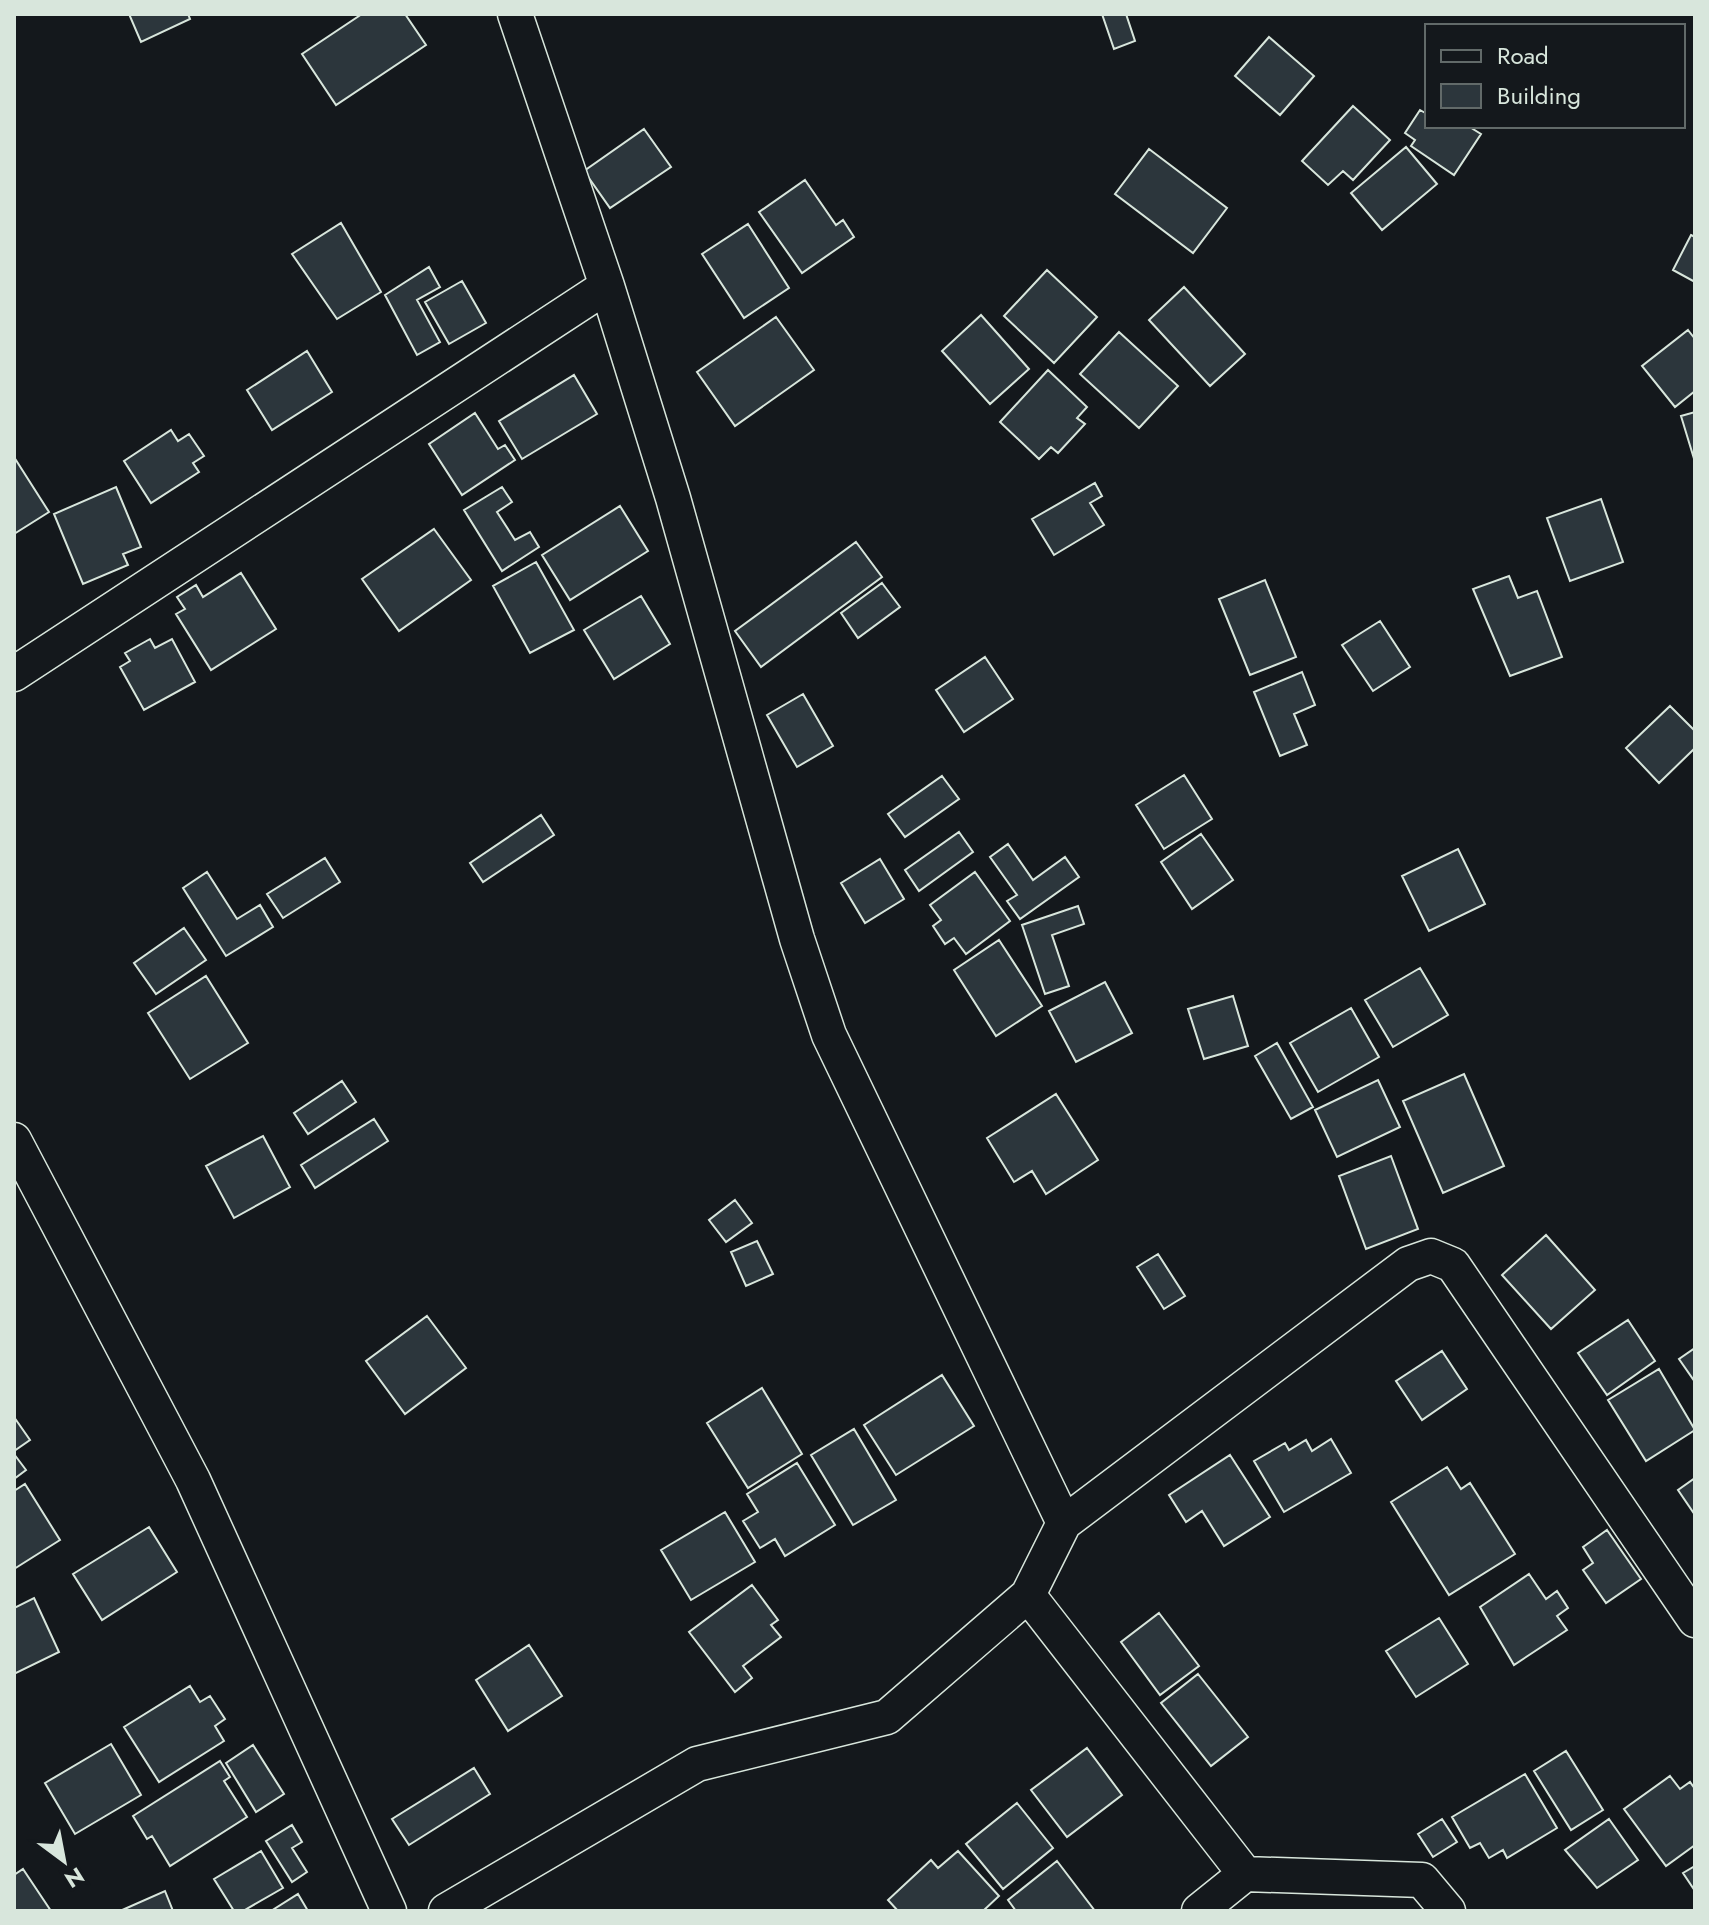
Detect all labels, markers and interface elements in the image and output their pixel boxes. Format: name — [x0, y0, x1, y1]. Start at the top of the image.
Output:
legend — [1425, 24, 1685, 128]
text: Road — [1497, 38, 1549, 73]
text: Building — [1497, 78, 1581, 113]
north arrow — [24, 1821, 104, 1901]
text: N — [59, 1860, 90, 1896]

